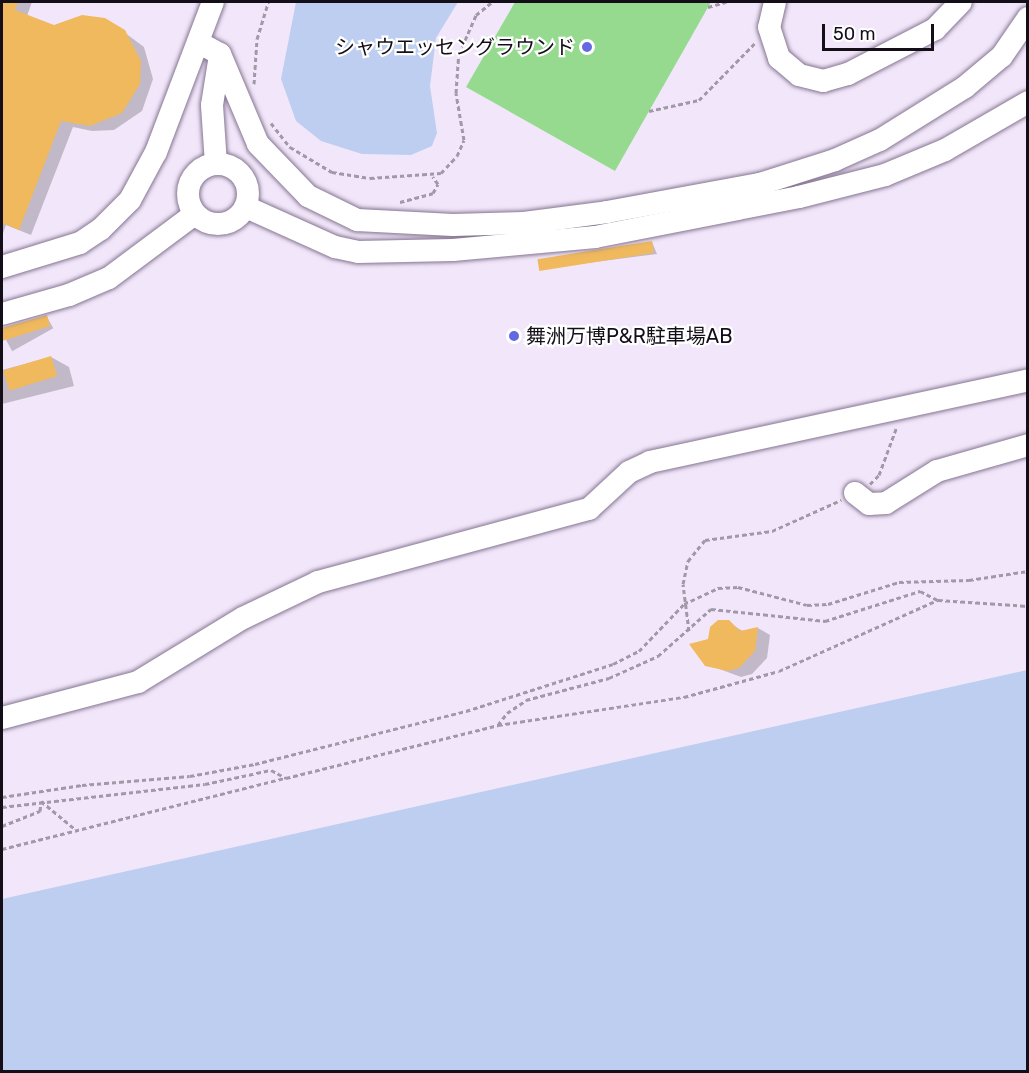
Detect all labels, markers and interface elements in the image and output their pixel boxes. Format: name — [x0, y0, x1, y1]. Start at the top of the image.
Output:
scale bar — [825, 12, 938, 50]
text: 50 m — [833, 23, 876, 45]
place label: シャウエッセングラウンド — [335, 35, 575, 59]
marker: シャウエッセングラウンド — [580, 40, 594, 54]
place label: 舞洲万博P&R駐車場AB — [526, 324, 733, 348]
marker: 舞洲万博P&R駐車場AB — [507, 329, 521, 343]

